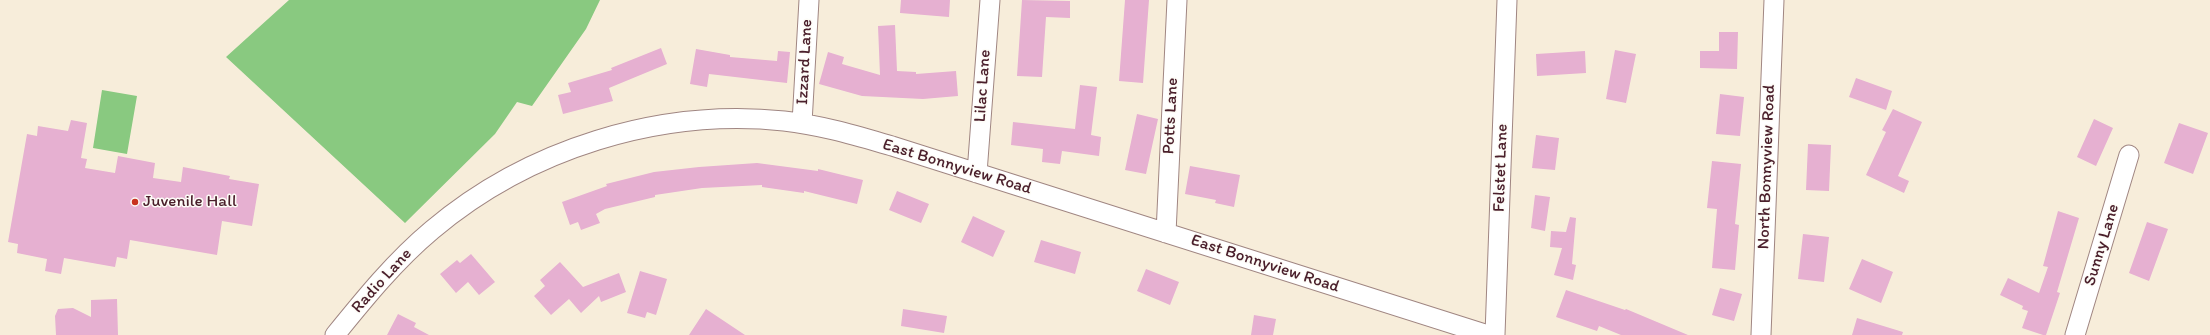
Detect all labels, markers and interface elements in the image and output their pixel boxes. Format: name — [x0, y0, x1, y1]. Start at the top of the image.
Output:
street label: Izzard Lane — [793, 19, 817, 105]
street label: Lilac Lane — [970, 49, 996, 123]
street label: Potts Lane — [1159, 77, 1183, 155]
street label: North Bonnyview Road — [1754, 84, 1780, 250]
street label: Felstet Lane — [1489, 123, 1513, 213]
street label: East Bonnyview Road — [880, 135, 1034, 199]
place label: Juvenile Hall — [143, 192, 237, 212]
marker: Juvenile Hall — [130, 197, 140, 207]
street label: Sunny Lane — [2080, 202, 2124, 288]
street label: East Bonnyview Road — [1188, 230, 1342, 298]
street label: Radio Lane — [348, 244, 416, 318]

